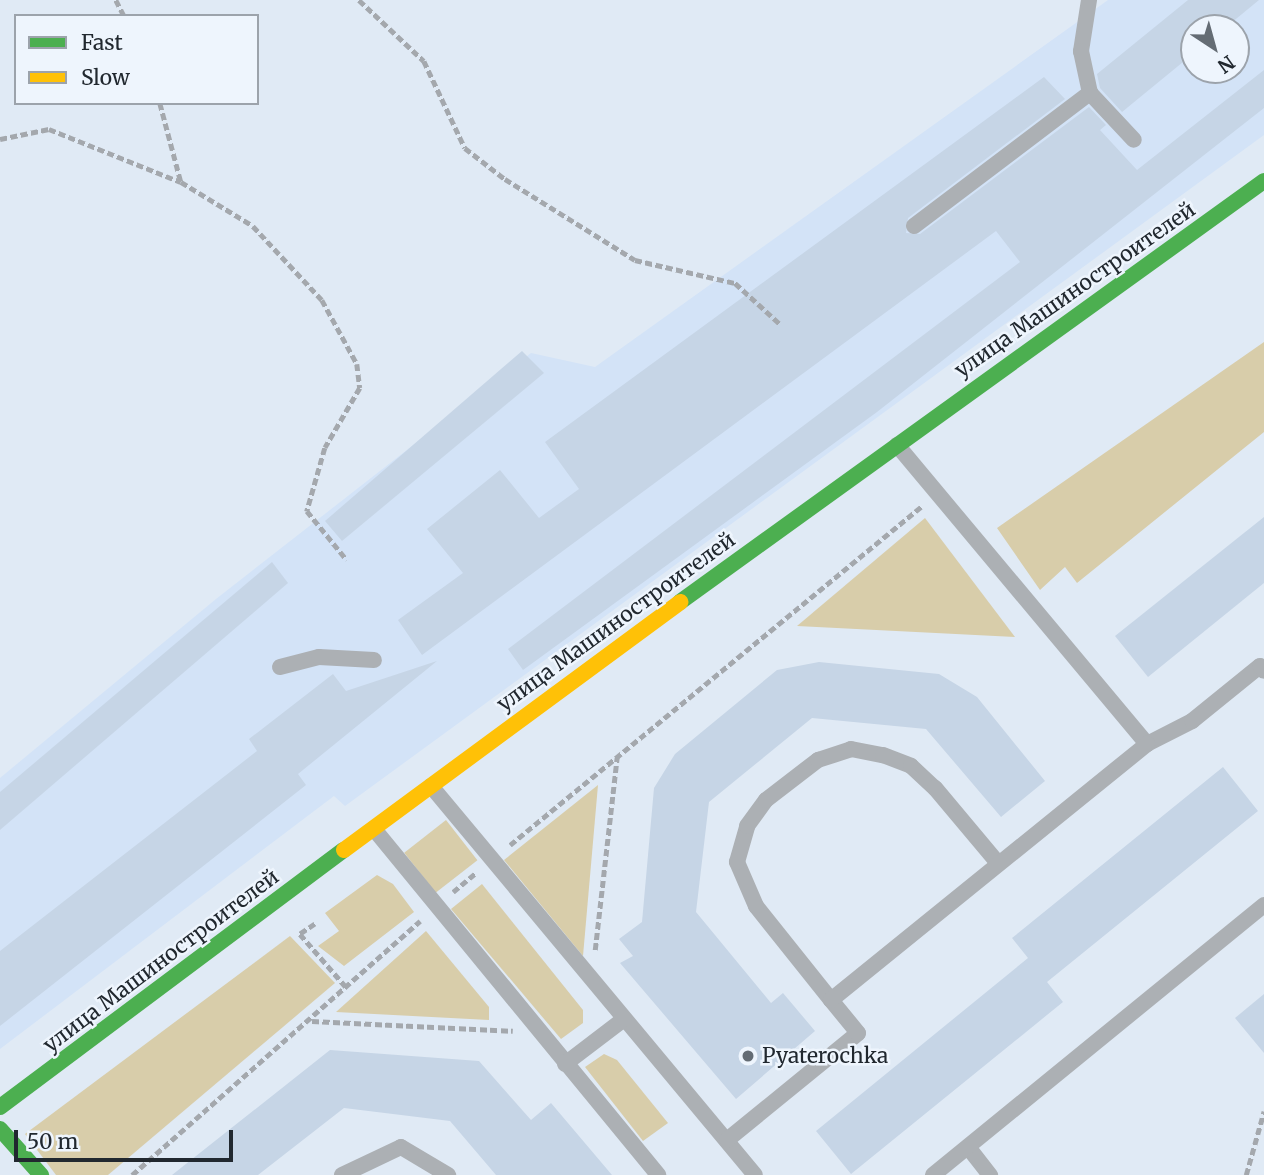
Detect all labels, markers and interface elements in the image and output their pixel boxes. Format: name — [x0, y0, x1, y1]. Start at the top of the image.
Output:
legend — [14, 14, 259, 105]
north arrow — [1180, 14, 1250, 84]
text: Fast — [81, 29, 123, 56]
text: N — [1213, 50, 1239, 78]
text: Slow — [81, 64, 130, 91]
street label: улица Машиностроителей — [950, 197, 1200, 383]
street label: улица Машиностроителей — [492, 527, 740, 717]
street label: улица Машиностроителей — [38, 864, 284, 1058]
place label: Pyaterochka — [762, 1043, 888, 1069]
marker: Pyaterochka — [740, 1048, 756, 1064]
scale bar — [18, 1116, 236, 1160]
text: 50 m — [27, 1128, 78, 1155]

